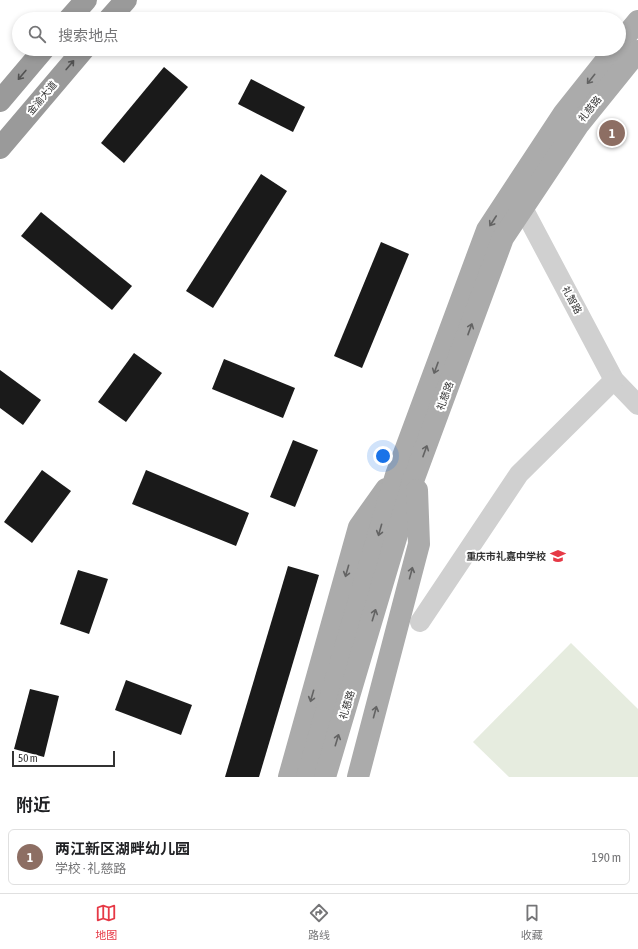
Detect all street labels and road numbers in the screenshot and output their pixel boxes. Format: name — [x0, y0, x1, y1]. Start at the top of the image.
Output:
street label: 金渝大道 — [25, 79, 59, 117]
street label: 礼慈路 — [576, 94, 604, 124]
street label: 礼智路 — [560, 284, 584, 316]
street label: 礼慈路 — [435, 380, 455, 412]
street label: 礼慈路 — [337, 689, 357, 721]

